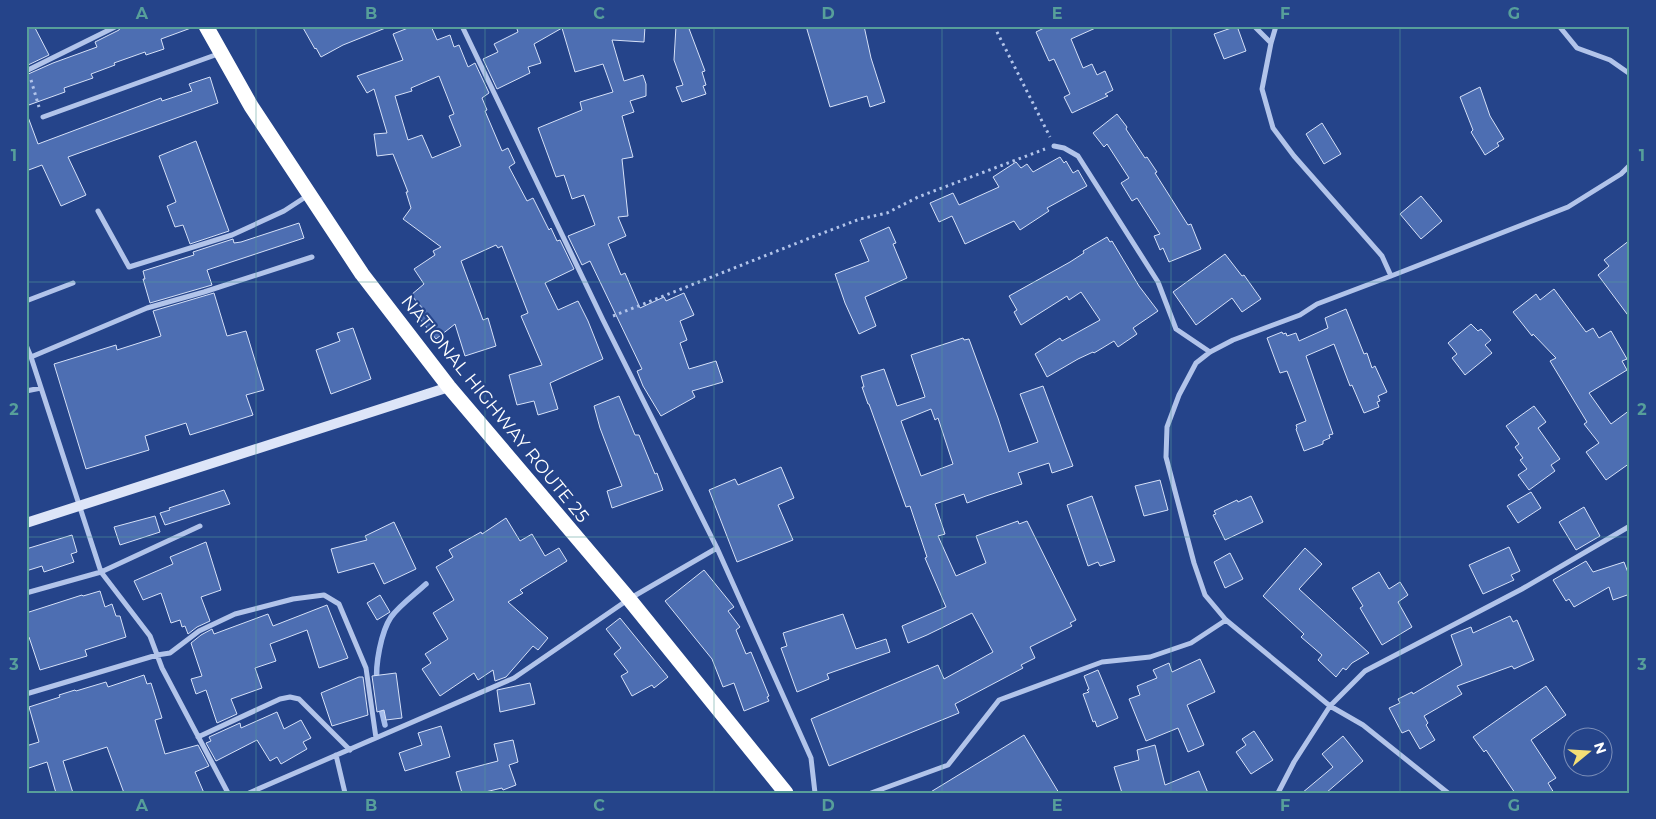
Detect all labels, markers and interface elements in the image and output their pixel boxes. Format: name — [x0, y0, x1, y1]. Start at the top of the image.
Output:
text: A — [135, 4, 149, 23]
text: B — [365, 4, 377, 23]
text: C — [593, 4, 605, 23]
text: D — [821, 4, 835, 23]
text: E — [1052, 4, 1062, 23]
text: F — [1280, 4, 1290, 23]
text: G — [1508, 4, 1520, 23]
text: 1 — [11, 146, 17, 165]
text: 1 — [1639, 146, 1645, 165]
street label: NATIONAL HIGHWAY ROUTE 25 — [396, 291, 594, 527]
text: 2 — [9, 400, 19, 419]
text: 2 — [1637, 400, 1647, 419]
text: 3 — [8, 655, 19, 674]
text: 3 — [1636, 655, 1647, 674]
north arrow — [1564, 726, 1614, 776]
text: N — [1590, 740, 1611, 756]
text: A — [135, 796, 149, 815]
text: B — [365, 796, 377, 815]
text: C — [593, 796, 605, 815]
text: D — [821, 796, 835, 815]
text: E — [1052, 796, 1062, 815]
text: F — [1280, 796, 1290, 815]
text: G — [1508, 796, 1520, 815]

